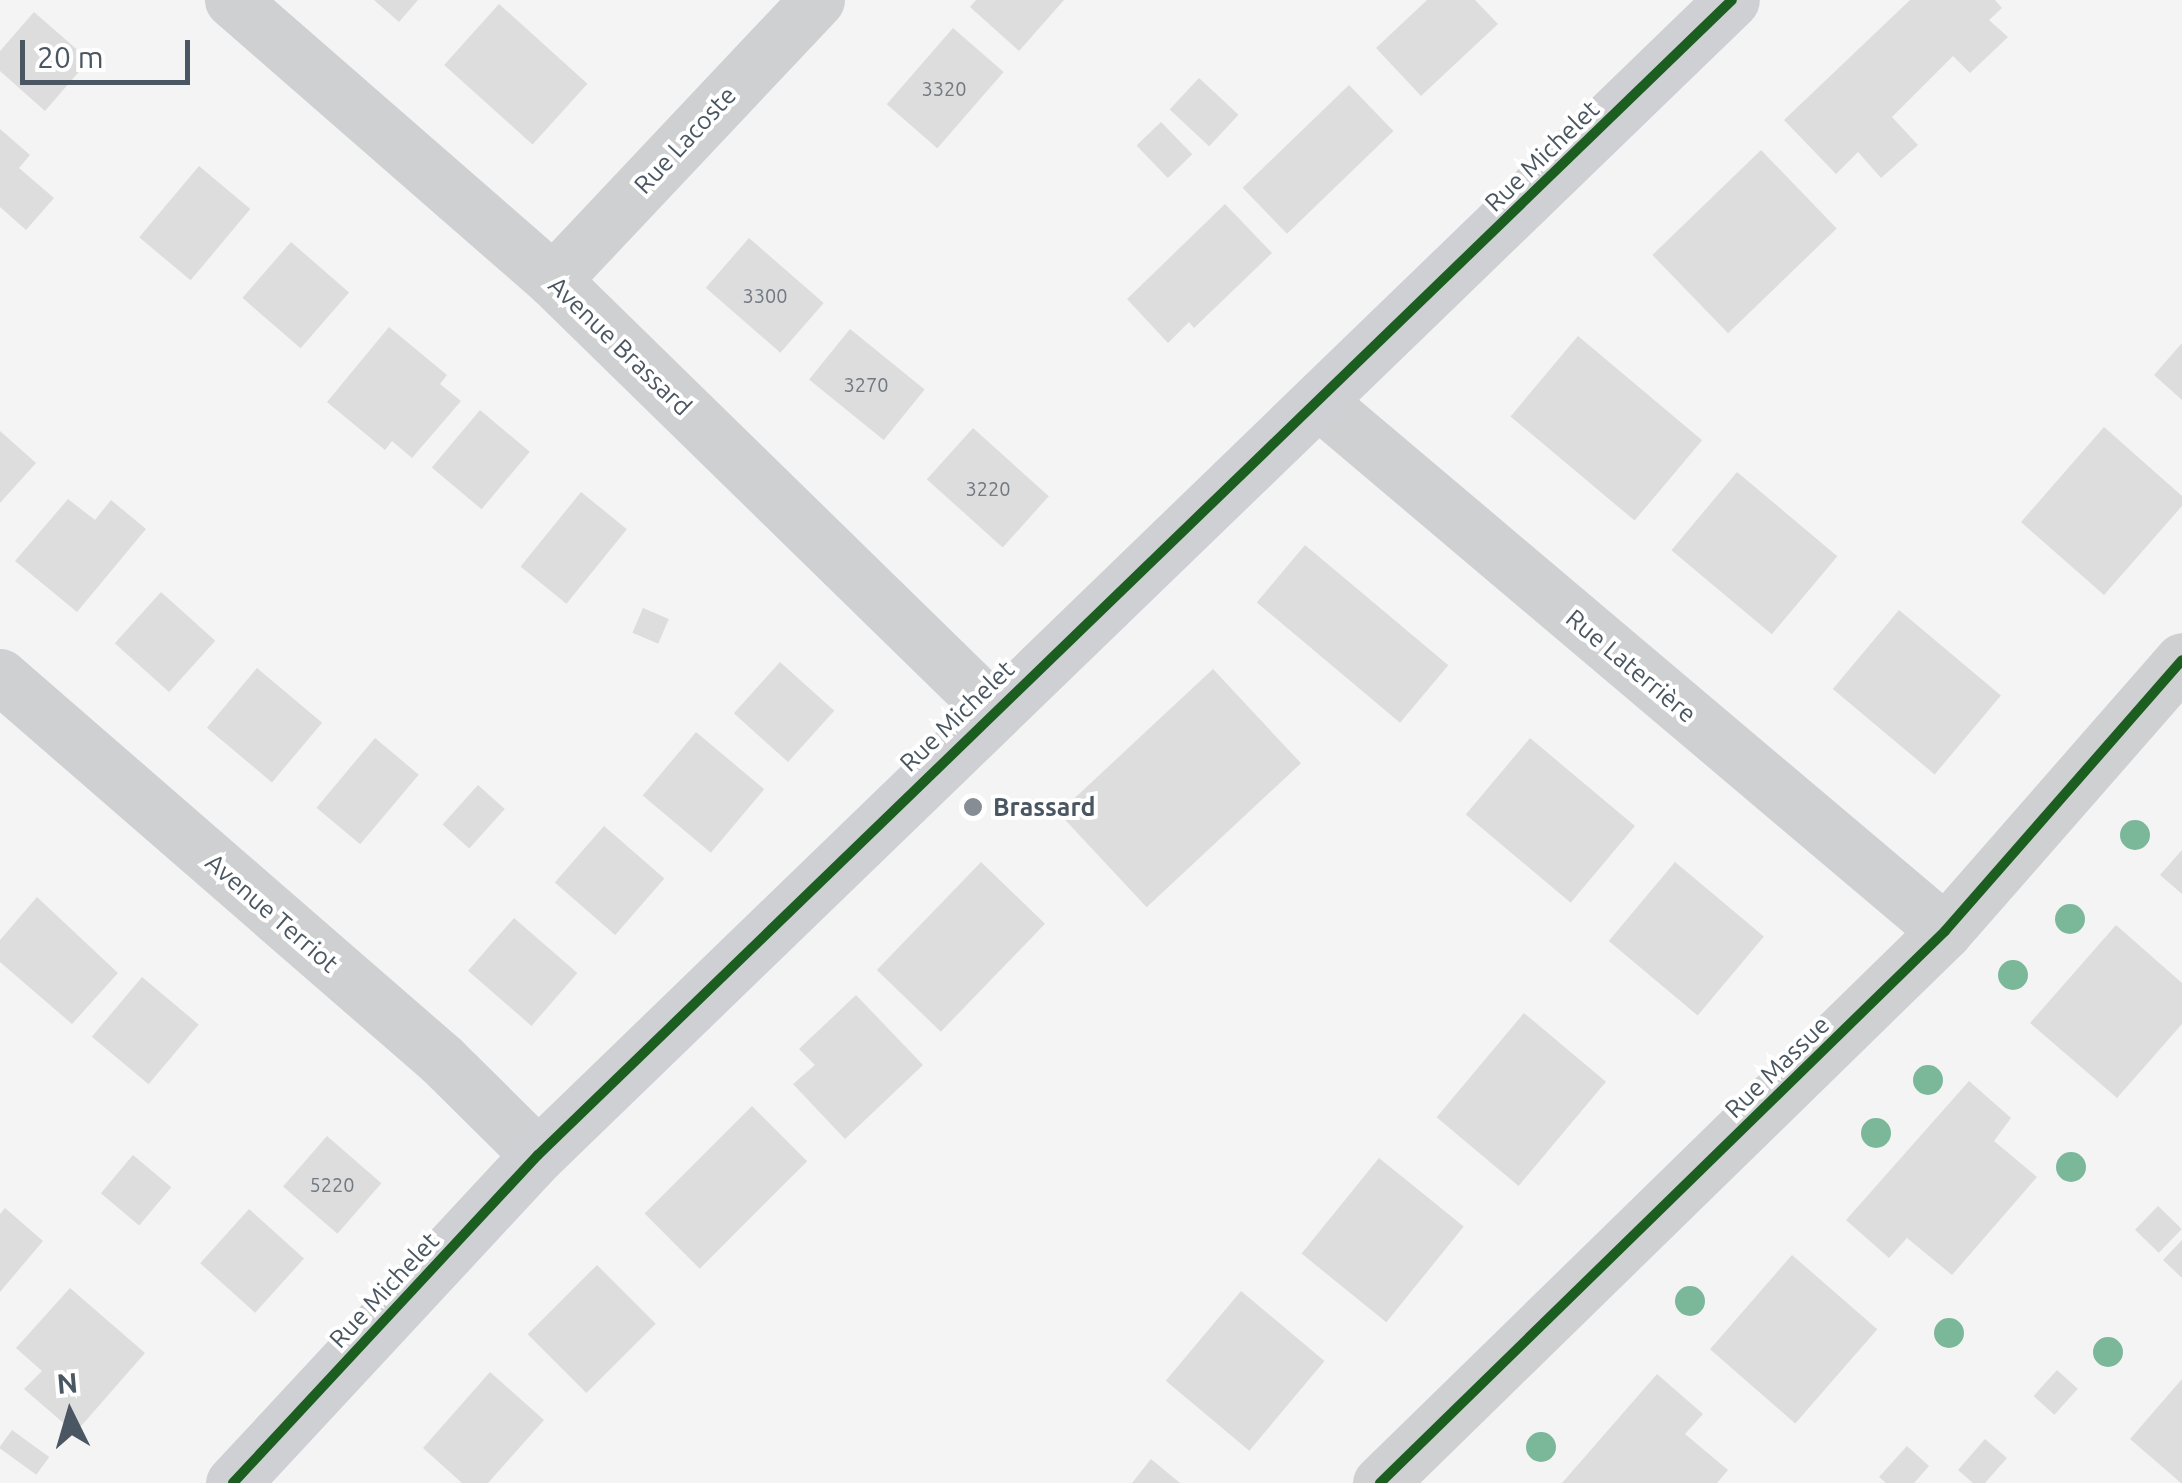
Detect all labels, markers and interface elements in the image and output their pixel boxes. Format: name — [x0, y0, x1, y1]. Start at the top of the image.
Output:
scale bar — [25, 20, 195, 82]
text: 20 m — [37, 40, 104, 74]
house number: 3320 — [921, 76, 967, 100]
street label: Rue Lacoste — [628, 80, 742, 200]
street label: Rue Michelet — [1479, 94, 1605, 218]
street label: Avenue Brassard — [542, 270, 698, 422]
house number: 3300 — [742, 283, 788, 307]
house number: 3270 — [843, 372, 889, 396]
house number: 3220 — [965, 476, 1011, 500]
street label: Rue Laterrière — [1560, 603, 1702, 729]
street label: Rue Michelet — [894, 654, 1020, 778]
place label: Brassard — [993, 792, 1095, 822]
marker: Brassard — [962, 796, 984, 818]
street label: Avenue Terriot — [200, 847, 344, 979]
street label: Rue Massue — [1718, 1010, 1836, 1124]
house number: 5220 — [309, 1172, 355, 1196]
street label: Rue Michelet — [323, 1226, 445, 1354]
north arrow — [20, 1363, 120, 1463]
text: N — [56, 1366, 79, 1399]

